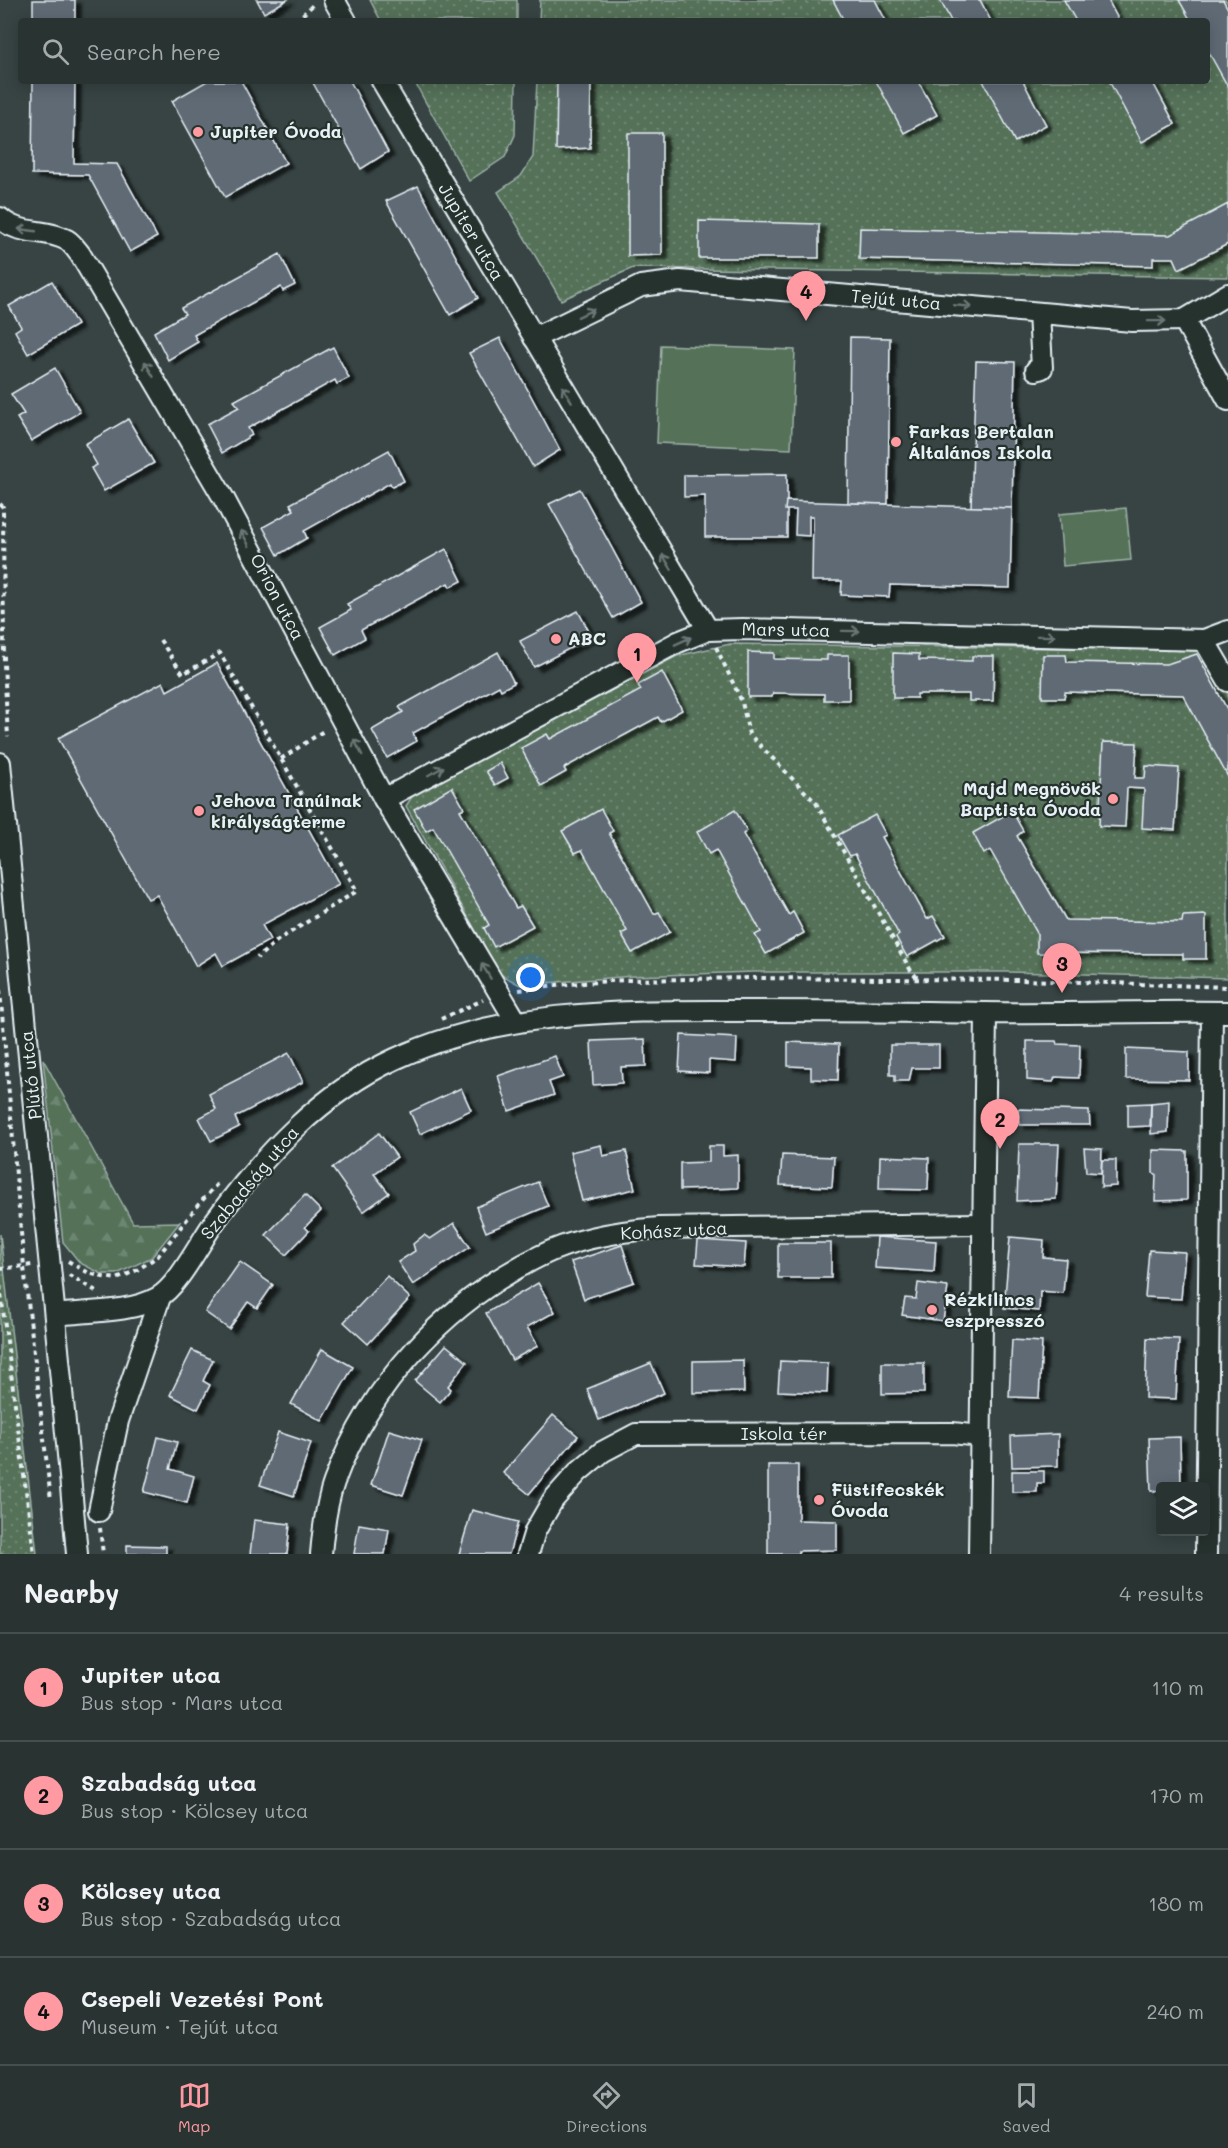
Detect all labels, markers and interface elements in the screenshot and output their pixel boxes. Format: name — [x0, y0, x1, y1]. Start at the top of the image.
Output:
search box — [18, 18, 1210, 84]
icon: search — [39, 35, 72, 68]
text: Search here — [87, 37, 221, 66]
place label: Jupiter Óvoda — [210, 119, 342, 143]
marker: Jupiter Óvoda — [191, 125, 205, 139]
street label: Jupiter utca — [433, 178, 510, 285]
one-way arrow — [17, 224, 37, 235]
pin: 4 — [786, 272, 826, 321]
street label: Tejút utca — [850, 283, 942, 315]
one-way arrow — [952, 301, 972, 312]
one-way arrow — [577, 306, 595, 318]
one-way arrow — [1147, 315, 1167, 326]
one-way arrow — [142, 361, 154, 378]
one-way arrow — [561, 386, 573, 403]
place label: Farkas Bertalan Általános Iskola — [908, 419, 1054, 464]
marker: Farkas Bertalan Általános Iskola — [889, 435, 903, 449]
one-way arrow — [239, 530, 251, 547]
street label: Orion utca — [245, 549, 311, 644]
one-way arrow — [661, 554, 673, 571]
street label: Mars utca — [741, 616, 831, 642]
place label: ABC — [568, 626, 606, 650]
one-way arrow — [840, 626, 860, 637]
one-way arrow — [1035, 630, 1055, 642]
marker: ABC — [549, 632, 563, 646]
pin: 1 — [618, 634, 656, 683]
one-way arrow — [673, 634, 691, 646]
one-way arrow — [351, 738, 363, 756]
one-way arrow — [427, 765, 444, 777]
place label: Majd Megnövök Baptista Óvoda — [960, 776, 1101, 821]
place label: Jehova Tanúinak királyságterme — [211, 788, 362, 833]
marker: Majd Megnövök Baptista Óvoda — [1106, 792, 1120, 806]
marker: Jehova Tanúinak királyságterme — [192, 804, 206, 818]
pin: 3 — [1042, 944, 1082, 993]
one-way arrow — [480, 963, 492, 980]
your location — [516, 963, 545, 992]
street label: Plútó utca — [13, 1029, 47, 1121]
pin: 2 — [980, 1100, 1020, 1149]
street label: Szabadság utca — [195, 1121, 304, 1244]
street label: Kohász utca — [620, 1215, 728, 1245]
place label: Rézkilincs eszpresszó — [944, 1287, 1045, 1332]
marker: Rézkilincs eszpresszó — [925, 1303, 939, 1317]
street label: Iskola tér — [741, 1421, 827, 1445]
place label: Füstifecskék Óvoda — [831, 1477, 944, 1522]
map controls — [1156, 1482, 1210, 1536]
button: layers — [1156, 1482, 1210, 1536]
marker: Füstifecskék Óvoda — [812, 1493, 826, 1507]
text: Nearby — [24, 1576, 119, 1610]
text: 4 results — [1119, 1580, 1204, 1606]
text: Jupiter utca — [81, 1660, 221, 1689]
text: 1 — [39, 1674, 48, 1700]
text: 110 m — [1151, 1674, 1204, 1700]
text: Bus stop · Mars utca — [81, 1689, 283, 1715]
text: Szabadság utca — [81, 1768, 257, 1797]
text: 2 — [38, 1782, 49, 1808]
text: 170 m — [1149, 1782, 1204, 1808]
text: Bus stop · Kölcsey utca — [81, 1797, 308, 1823]
text: Kölcsey utca — [81, 1876, 221, 1905]
text: 3 — [38, 1890, 50, 1916]
text: 180 m — [1148, 1890, 1204, 1916]
text: Bus stop · Szabadság utca — [81, 1905, 342, 1931]
text: Csepeli Vezetési Pont — [81, 1984, 324, 2013]
text: 4 — [37, 1998, 50, 2024]
text: 240 m — [1146, 1998, 1204, 2024]
text: Museum · Tejút utca — [81, 2013, 279, 2039]
tab: Map — [178, 2079, 211, 2136]
tab: Directions — [566, 2079, 647, 2136]
tab: Saved — [1003, 2079, 1050, 2136]

